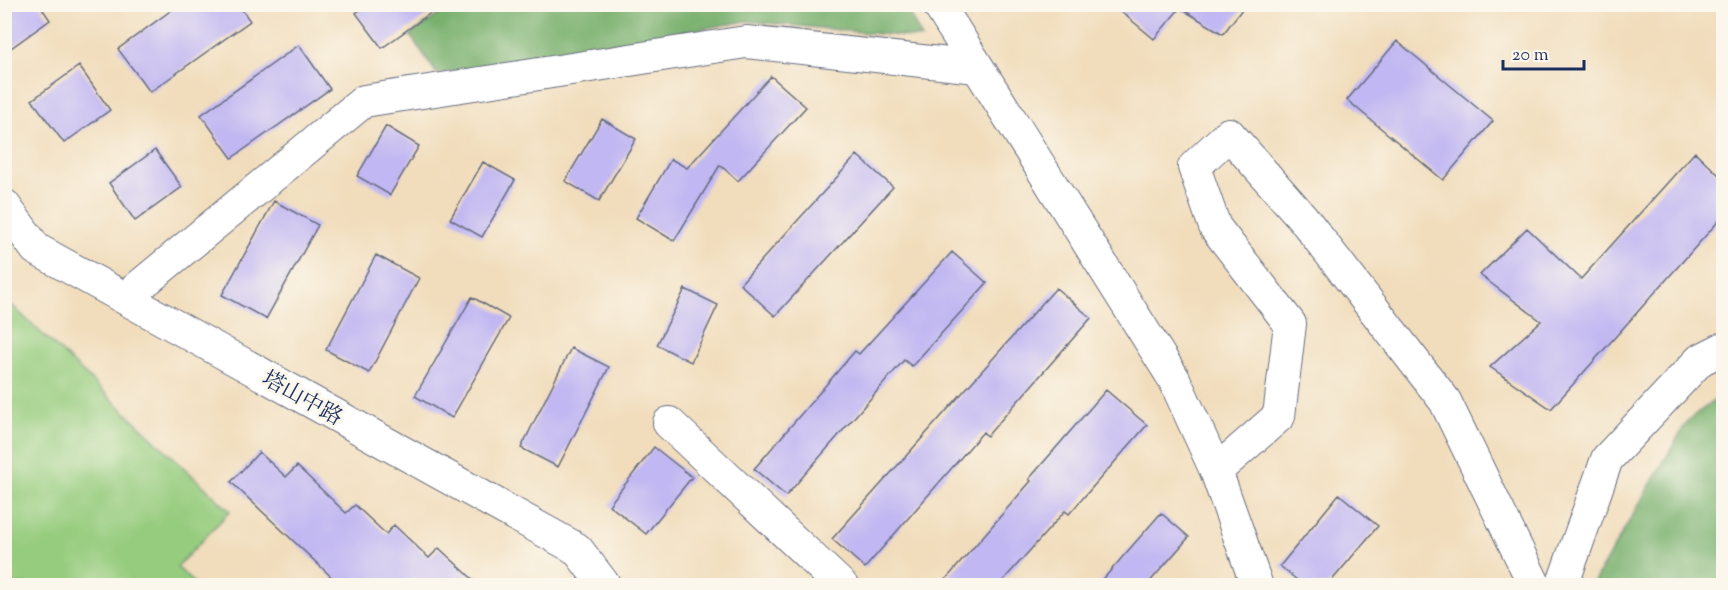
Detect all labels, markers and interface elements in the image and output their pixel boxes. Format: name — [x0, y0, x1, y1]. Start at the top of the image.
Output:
scale bar — [1503, 33, 1584, 71]
text: 20 m — [1512, 43, 1549, 69]
street label: 塔山中路 — [255, 364, 348, 435]

